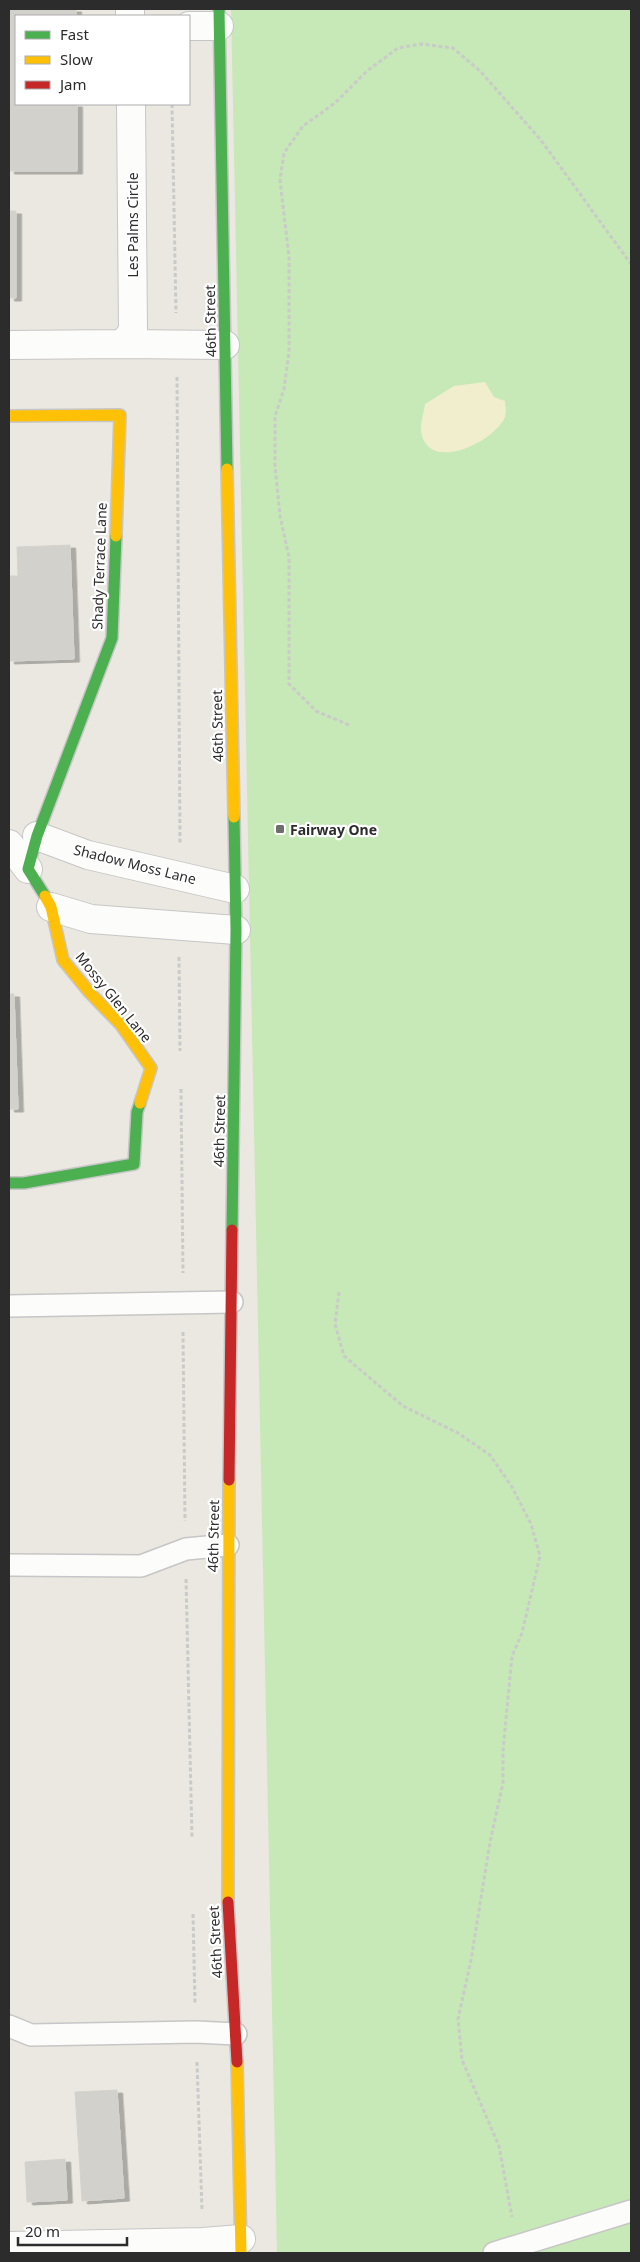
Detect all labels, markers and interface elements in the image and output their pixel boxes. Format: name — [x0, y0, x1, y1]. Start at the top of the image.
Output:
legend — [15, 15, 190, 105]
text: Fast — [60, 24, 89, 44]
text: Slow — [60, 49, 93, 69]
text: Jam — [58, 74, 87, 94]
street label: Les Palms Circle — [123, 172, 142, 278]
street label: 46th Street — [200, 285, 220, 357]
street label: Shady Terrace Lane — [87, 502, 111, 630]
street label: 46th Street — [207, 690, 227, 762]
place label: Fairway One — [290, 820, 377, 839]
marker: Fairway One — [274, 823, 286, 835]
street label: Shadow Moss Lane — [72, 840, 198, 888]
street label: Mossy Glen Lane — [72, 948, 156, 1046]
street label: 46th Street — [209, 1095, 229, 1167]
street label: 46th Street — [203, 1500, 223, 1572]
street label: 46th Street — [204, 1905, 226, 1979]
scale bar — [18, 2214, 126, 2246]
text: 20 m — [25, 2221, 60, 2241]

